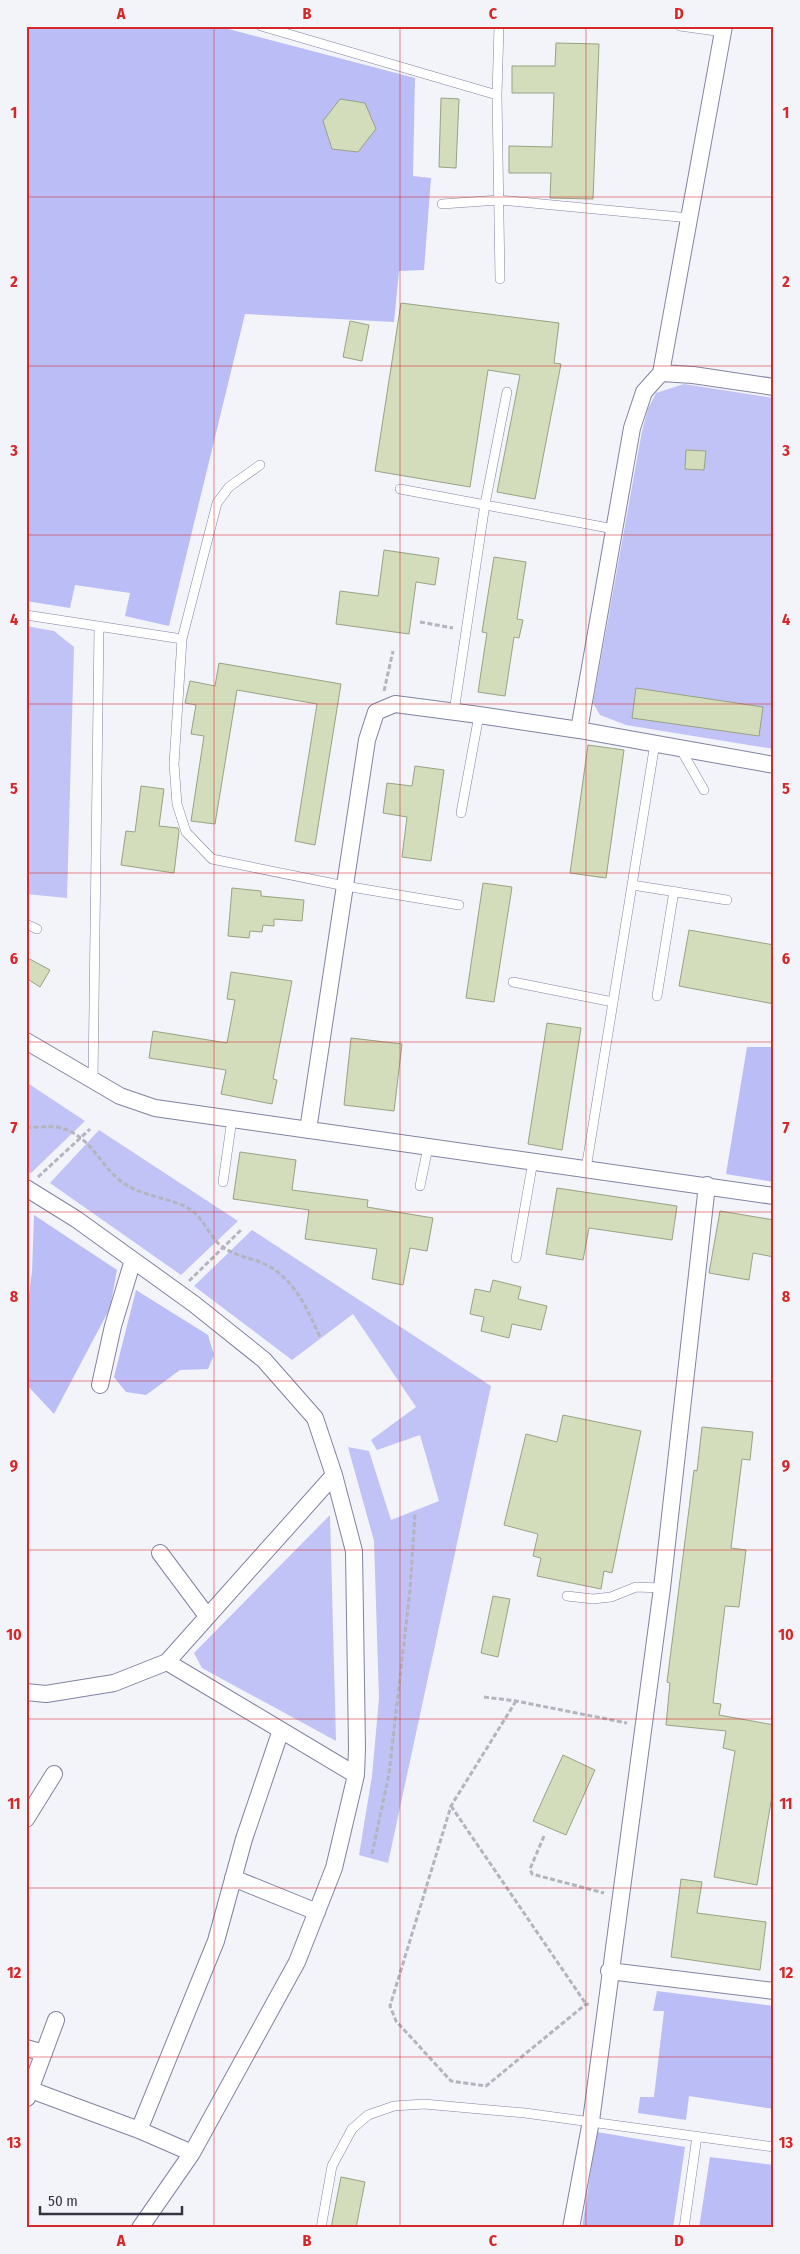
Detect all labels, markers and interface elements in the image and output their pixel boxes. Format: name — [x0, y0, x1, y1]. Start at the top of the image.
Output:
text: A — [116, 4, 126, 23]
text: B — [303, 4, 312, 23]
text: C — [489, 4, 498, 23]
text: D — [674, 4, 684, 23]
text: 1 — [11, 103, 17, 122]
text: 1 — [783, 103, 789, 122]
text: 2 — [9, 272, 18, 291]
text: 2 — [781, 272, 790, 291]
text: 3 — [9, 441, 18, 460]
text: 3 — [781, 441, 790, 460]
text: 4 — [10, 610, 18, 629]
text: 4 — [782, 610, 790, 629]
text: 5 — [10, 779, 18, 798]
text: 5 — [782, 779, 790, 798]
text: 6 — [10, 949, 18, 968]
text: 6 — [782, 949, 790, 968]
text: 7 — [11, 1118, 18, 1137]
text: 7 — [783, 1118, 790, 1137]
text: 8 — [10, 1287, 19, 1306]
text: 8 — [782, 1287, 791, 1306]
text: 9 — [10, 1456, 18, 1475]
text: 9 — [782, 1456, 790, 1475]
text: 10 — [6, 1625, 22, 1644]
text: 10 — [778, 1625, 794, 1644]
text: 11 — [7, 1794, 21, 1813]
text: 11 — [779, 1794, 793, 1813]
text: 12 — [7, 1963, 22, 1982]
text: 12 — [779, 1963, 794, 1982]
text: 13 — [7, 2133, 22, 2152]
text: 13 — [779, 2133, 794, 2152]
scale bar — [40, 2184, 182, 2216]
text: 50 m — [48, 2192, 78, 2210]
text: A — [116, 2231, 126, 2250]
text: B — [303, 2231, 312, 2250]
text: C — [489, 2231, 498, 2250]
text: D — [674, 2231, 684, 2250]

